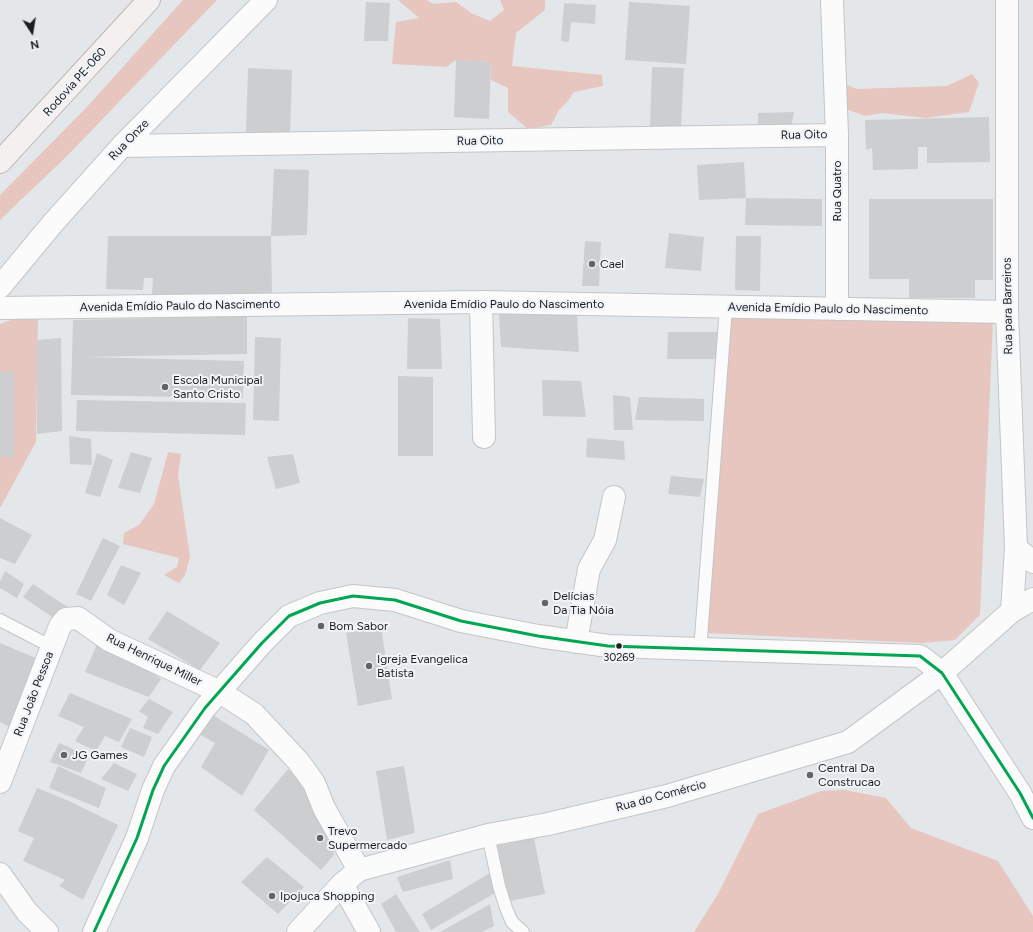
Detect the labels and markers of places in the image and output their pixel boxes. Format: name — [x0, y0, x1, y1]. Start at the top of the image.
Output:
place label: Cael — [600, 257, 624, 271]
marker: Cael — [587, 259, 597, 269]
place label: Escola Municipal Santo Cristo — [173, 373, 262, 401]
marker: Escola Municipal Santo Cristo — [160, 382, 170, 392]
place label: Delícias Da Tia Nóia — [553, 589, 614, 617]
marker: Delícias Da Tia Nóia — [540, 598, 550, 608]
place label: Bom Sabor — [329, 619, 388, 633]
marker: Bom Sabor — [316, 621, 326, 631]
marker: 30269 — [614, 641, 624, 651]
place label: 30269 — [603, 651, 635, 665]
place label: Igreja Evangelica Batista — [377, 652, 468, 680]
marker: Igreja Evangelica Batista — [364, 661, 374, 671]
place label: JG Games — [72, 748, 128, 762]
marker: JG Games — [59, 750, 69, 760]
place label: Central Da Construcao — [818, 761, 881, 789]
marker: Central Da Construcao — [805, 770, 815, 780]
place label: Trevo Supermercado — [328, 824, 407, 852]
marker: Trevo Supermercado — [315, 833, 325, 843]
place label: Ipojuca Shopping — [280, 889, 375, 903]
marker: Ipojuca Shopping — [267, 891, 277, 901]

